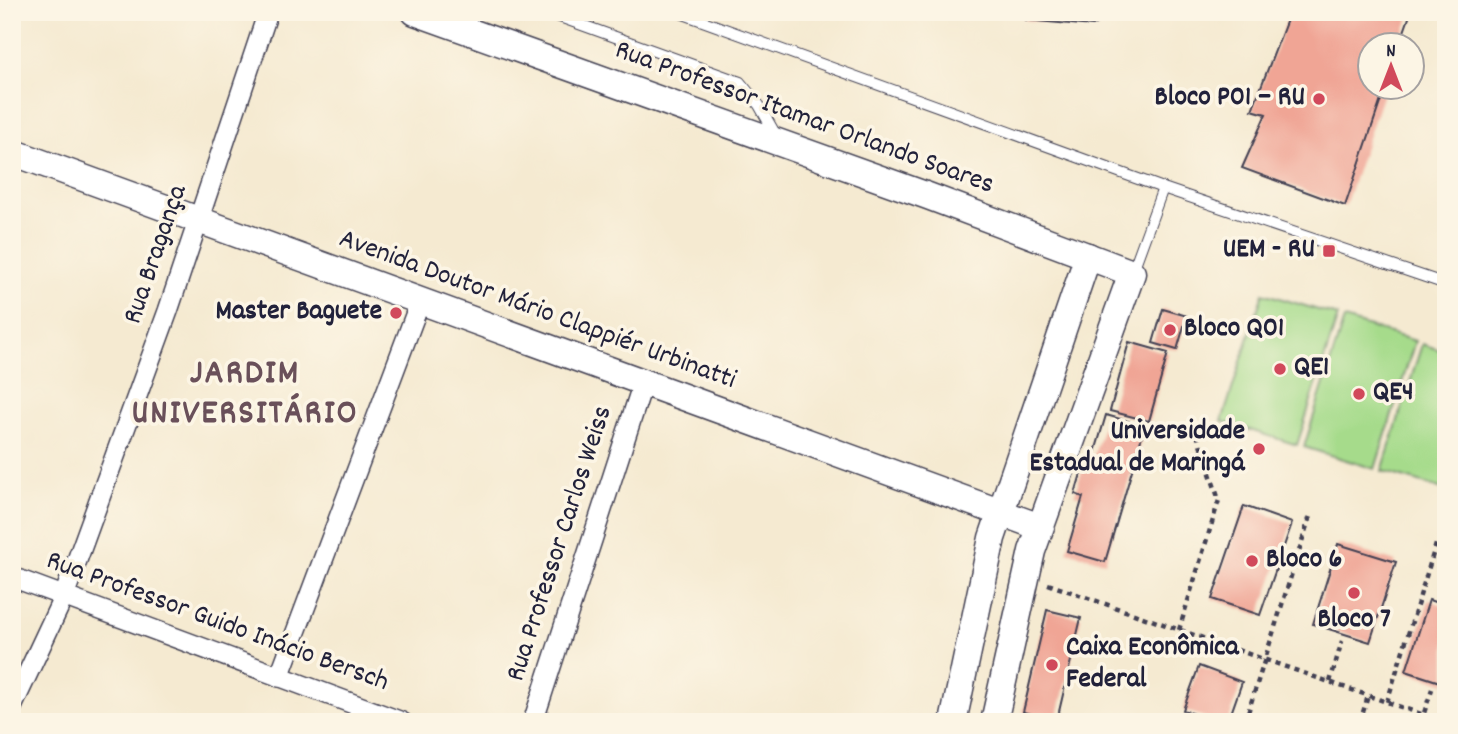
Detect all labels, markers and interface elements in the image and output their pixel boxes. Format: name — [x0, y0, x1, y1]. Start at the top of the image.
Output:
street label: Rua Professor Itamar Orlando Soares — [609, 32, 999, 206]
north arrow — [1356, 32, 1426, 102]
text: N — [1386, 39, 1396, 66]
place label: Bloco P01 – RU — [1155, 79, 1305, 119]
marker: Bloco P01 – RU — [1311, 91, 1327, 107]
street label: Rua Bragança — [115, 179, 200, 330]
street label: Avenida Doutor Mário Clappiér Urbinatti — [333, 220, 741, 402]
place label: UEM - RU — [1223, 231, 1315, 271]
marker: UEM - RU — [1321, 243, 1337, 259]
place label: Master Baguete — [216, 293, 382, 333]
marker: Master Baguete — [388, 305, 404, 321]
place label: Bloco Q01 — [1184, 310, 1284, 350]
marker: Bloco Q01 — [1162, 322, 1178, 338]
place label: QE1 — [1294, 349, 1329, 389]
district label: JARDIM UNIVERSITÁRIO — [131, 350, 359, 440]
marker: QE1 — [1272, 361, 1288, 377]
place label: QE4 — [1373, 374, 1414, 414]
marker: QE4 — [1351, 386, 1367, 402]
street label: Rua Professor Carlos Weiss — [498, 401, 624, 687]
place label: Universidade Estadual de Maringá — [1030, 413, 1246, 485]
marker: Universidade Estadual de Maringá — [1251, 441, 1267, 457]
place label: Bloco 6 — [1266, 541, 1342, 581]
street label: Rua Professor Guido Inácio Bersch — [40, 542, 394, 704]
marker: Bloco 6 — [1244, 553, 1260, 569]
marker: Bloco 7 — [1346, 585, 1362, 601]
place label: Bloco 7 — [1317, 601, 1391, 641]
place label: Caixa Econômica Federal — [1066, 629, 1239, 701]
marker: Caixa Econômica Federal — [1044, 657, 1060, 673]

